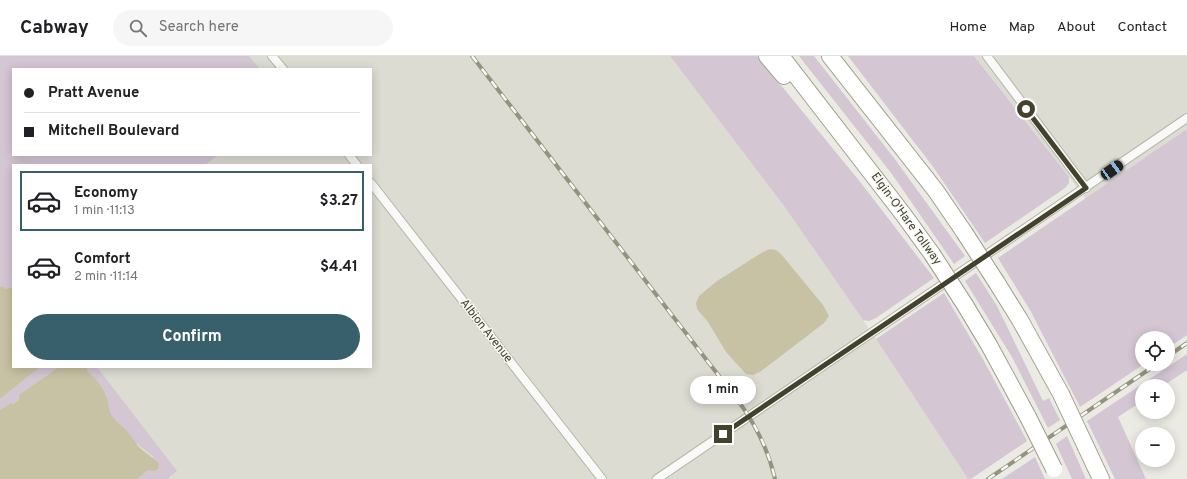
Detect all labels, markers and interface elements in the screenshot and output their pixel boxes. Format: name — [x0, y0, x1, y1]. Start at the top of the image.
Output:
search box — [113, 10, 393, 46]
text: Cabway — [20, 16, 89, 40]
icon: search — [127, 17, 149, 39]
text: Search here — [159, 18, 239, 37]
text: Home — [950, 19, 987, 36]
text: Map — [1009, 19, 1035, 36]
text: About — [1057, 19, 1096, 36]
text: Contact — [1118, 19, 1167, 36]
text: Pratt Avenue — [48, 84, 139, 103]
route start — [1017, 100, 1035, 118]
text: Mitchell Boulevard — [48, 122, 179, 141]
car — [1099, 158, 1125, 182]
street label: Elgin-O'Hare Tollway — [867, 170, 945, 268]
icon: car — [26, 183, 62, 219]
text: Economy — [74, 184, 138, 203]
text: $3.27 — [320, 192, 358, 211]
text: 1 min · 11:13 — [74, 203, 135, 219]
icon: car — [26, 249, 62, 285]
text: Comfort — [74, 250, 131, 269]
text: $4.41 — [320, 258, 358, 277]
text: 2 min · 11:14 — [74, 269, 138, 285]
street label: Albion Avenue — [456, 296, 516, 366]
button: Confirm — [24, 314, 360, 360]
map controls — [1135, 331, 1175, 467]
button: locate — [1135, 331, 1175, 371]
callout: 1 min — [690, 376, 756, 404]
button: + — [1135, 379, 1175, 419]
text: 1 min — [707, 382, 739, 398]
route end — [714, 425, 732, 443]
button: − — [1135, 427, 1175, 467]

